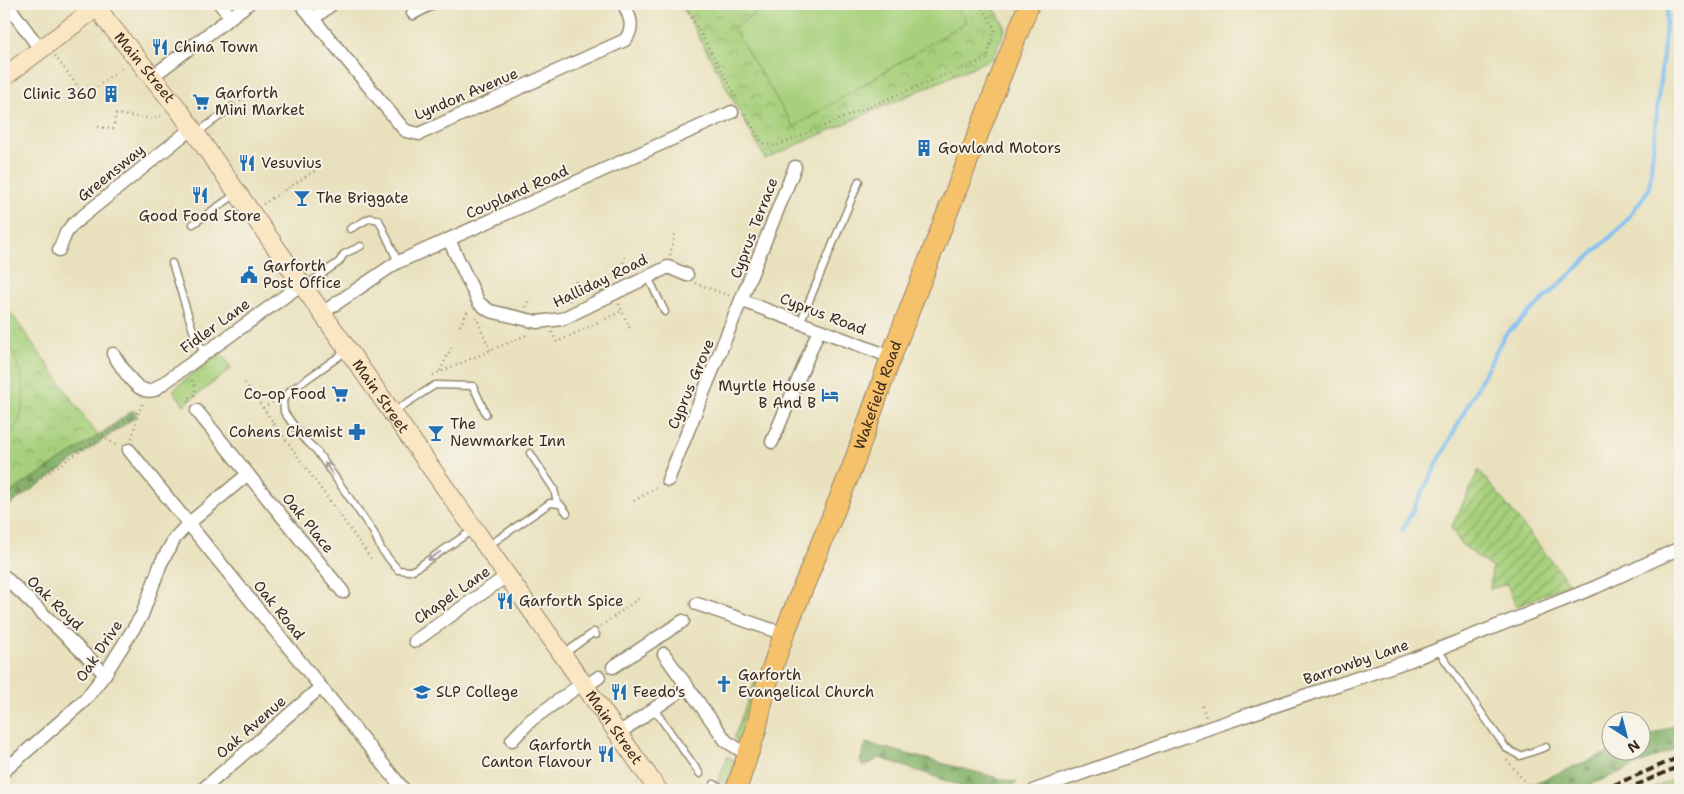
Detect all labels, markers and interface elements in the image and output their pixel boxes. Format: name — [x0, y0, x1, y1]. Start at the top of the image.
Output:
street label: Main Street — [110, 28, 179, 107]
restaurant icon: China Town — [150, 37, 170, 57]
place label: China Town — [174, 37, 258, 57]
street label: Lyndon Avenue — [411, 63, 521, 125]
place label: Garforth Mini Market — [215, 83, 305, 120]
place label: Clinic 360 — [23, 84, 97, 104]
building icon: Clinic 360 — [101, 84, 121, 104]
supermarket icon: Garforth Mini Market — [191, 92, 211, 112]
building icon: Gowland Motors — [914, 138, 934, 158]
place label: Gowland Motors — [938, 138, 1061, 158]
street label: Greensway — [73, 140, 149, 206]
restaurant icon: Vesuvius — [237, 153, 257, 173]
place label: Vesuvius — [261, 153, 322, 173]
street label: Coupland Road — [463, 160, 572, 224]
street label: Cyprus Terrace — [726, 175, 782, 281]
restaurant icon: Good Food Store — [190, 185, 210, 205]
bar icon: The Briggate — [292, 188, 312, 208]
place label: The Briggate — [316, 188, 409, 208]
place label: Good Food Store — [139, 206, 261, 226]
street label: Halliday Road — [549, 249, 651, 313]
place label: Garforth Post Office — [263, 256, 341, 293]
public building icon: Garforth Post Office — [239, 265, 259, 285]
street label: Cyprus Road — [777, 288, 870, 340]
street label: Fidler Lane — [176, 294, 254, 358]
street label: Cyprus Grove — [663, 336, 719, 432]
street label: Wakefield Road — [849, 337, 907, 452]
street label: Main Street — [348, 355, 414, 437]
place label: Myrtle House B And B — [718, 376, 816, 413]
place label: Co-op Food — [244, 384, 326, 404]
supermarket icon: Co-op Food — [330, 384, 350, 404]
hotel icon: Myrtle House B And B — [820, 385, 840, 405]
place label: The Newmarket Inn — [450, 414, 565, 451]
place label: Cohens Chemist — [229, 422, 343, 442]
pharmacy icon: Cohens Chemist — [347, 422, 367, 442]
bar icon: The Newmarket Inn — [426, 423, 446, 443]
one-way arrow — [324, 463, 334, 477]
street label: Oak Place — [278, 489, 338, 557]
one-way arrow — [427, 551, 441, 561]
street label: Chapel Lane — [410, 561, 494, 629]
street label: Oak Royd — [23, 571, 88, 635]
street label: Oak Road — [249, 576, 310, 644]
restaurant icon: Garforth Spice — [495, 591, 515, 611]
place label: Garforth Spice — [519, 591, 624, 611]
street label: Oak Drive — [71, 616, 127, 686]
street label: Barrowby Lane — [1301, 635, 1411, 689]
place label: Garforth Evangelical Church — [738, 665, 874, 702]
church icon: Garforth Evangelical Church — [714, 674, 734, 694]
school or university icon: SLP College — [412, 682, 432, 702]
place label: SLP College — [436, 682, 518, 702]
restaurant icon: Feedo's — [609, 682, 629, 702]
place label: Feedo's — [633, 682, 685, 702]
street label: Main Street — [581, 686, 647, 768]
street label: Oak Avenue — [212, 691, 290, 763]
north arrow — [1602, 712, 1652, 762]
place label: Garforth Canton Flavour — [481, 735, 592, 772]
text: N — [1624, 736, 1643, 757]
restaurant icon: Garforth Canton Flavour — [596, 744, 616, 764]

